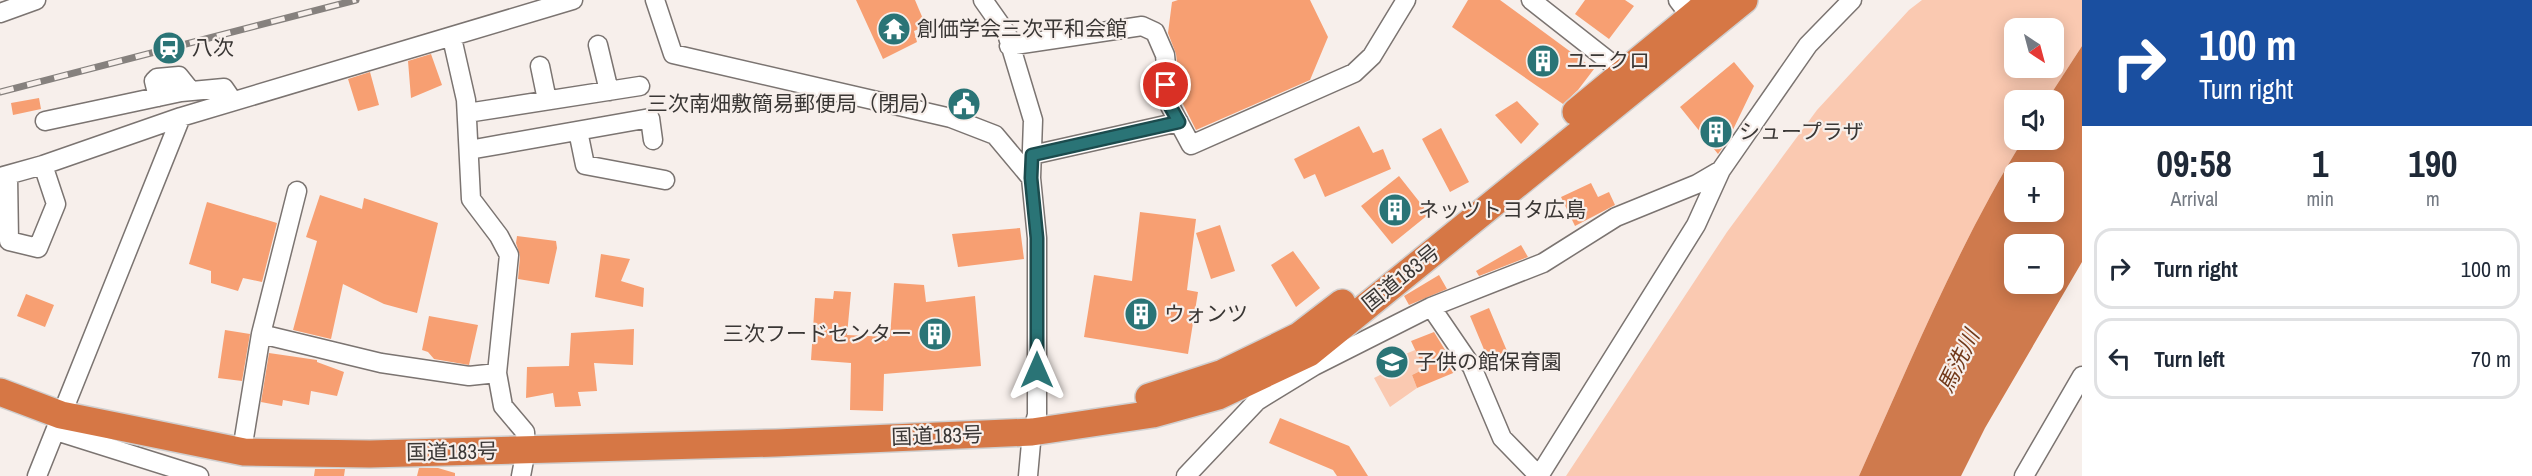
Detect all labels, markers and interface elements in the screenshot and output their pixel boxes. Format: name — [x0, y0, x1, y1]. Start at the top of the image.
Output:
temple icon: 創価学会三次平和会館 — [876, 11, 912, 47]
place label: 創価学会三次平和会館 — [917, 14, 1127, 43]
text: 100 m — [2199, 17, 2297, 73]
north arrow — [2004, 18, 2064, 78]
map controls — [2004, 18, 2064, 294]
icon: right — [2100, 24, 2178, 102]
station icon: 八次 — [151, 30, 187, 66]
place label: 八次 — [192, 33, 234, 62]
building icon: ユニクロ — [1525, 43, 1561, 79]
place label: ユニクロ — [1566, 46, 1650, 75]
pin — [1140, 59, 1191, 110]
icon: arrive — [1149, 68, 1182, 101]
text: Turn right — [2199, 71, 2293, 107]
public building icon: 三次南畑敷簡易郵便局（閉局） — [946, 86, 982, 122]
place label: 三次南畑敷簡易郵便局（閉局） — [647, 89, 941, 118]
button: sound — [2004, 90, 2064, 150]
building icon: シュープラザ — [1698, 114, 1734, 150]
place label: シュープラザ — [1739, 117, 1864, 146]
text: 09:58 — [2156, 140, 2232, 188]
text: 1 — [2312, 140, 2328, 188]
text: 190 — [2408, 140, 2458, 188]
button: + — [2004, 162, 2064, 222]
text: Arrival — [2171, 185, 2218, 212]
text: min — [2306, 185, 2334, 212]
text: m — [2426, 185, 2440, 212]
building icon: ネッツトヨタ広島 — [1377, 192, 1413, 228]
place label: ネッツトヨタ広島 — [1418, 195, 1586, 224]
button: − — [2004, 234, 2064, 294]
street label: 国道183号 — [1356, 237, 1445, 318]
icon: right — [2103, 252, 2136, 285]
text: Turn right — [2154, 254, 2238, 284]
text: 100 m — [2461, 254, 2511, 284]
building icon: ウォンツ — [1123, 296, 1159, 332]
place label: ウォンツ — [1164, 299, 1248, 328]
building icon: 三次フードセンター — [917, 316, 953, 352]
place label: 三次フードセンター — [723, 319, 912, 348]
water label: 馬洗川 — [1930, 323, 1987, 397]
position arrow — [1005, 338, 1069, 402]
icon: left — [2103, 342, 2136, 375]
school or university icon: 子供の館保育園 — [1374, 344, 1410, 380]
text: Turn left — [2154, 344, 2225, 374]
text: 70 m — [2471, 344, 2511, 374]
place label: 子供の館保育園 — [1415, 347, 1562, 376]
street label: 国道183号 — [891, 419, 983, 452]
street label: 国道183号 — [406, 436, 498, 467]

